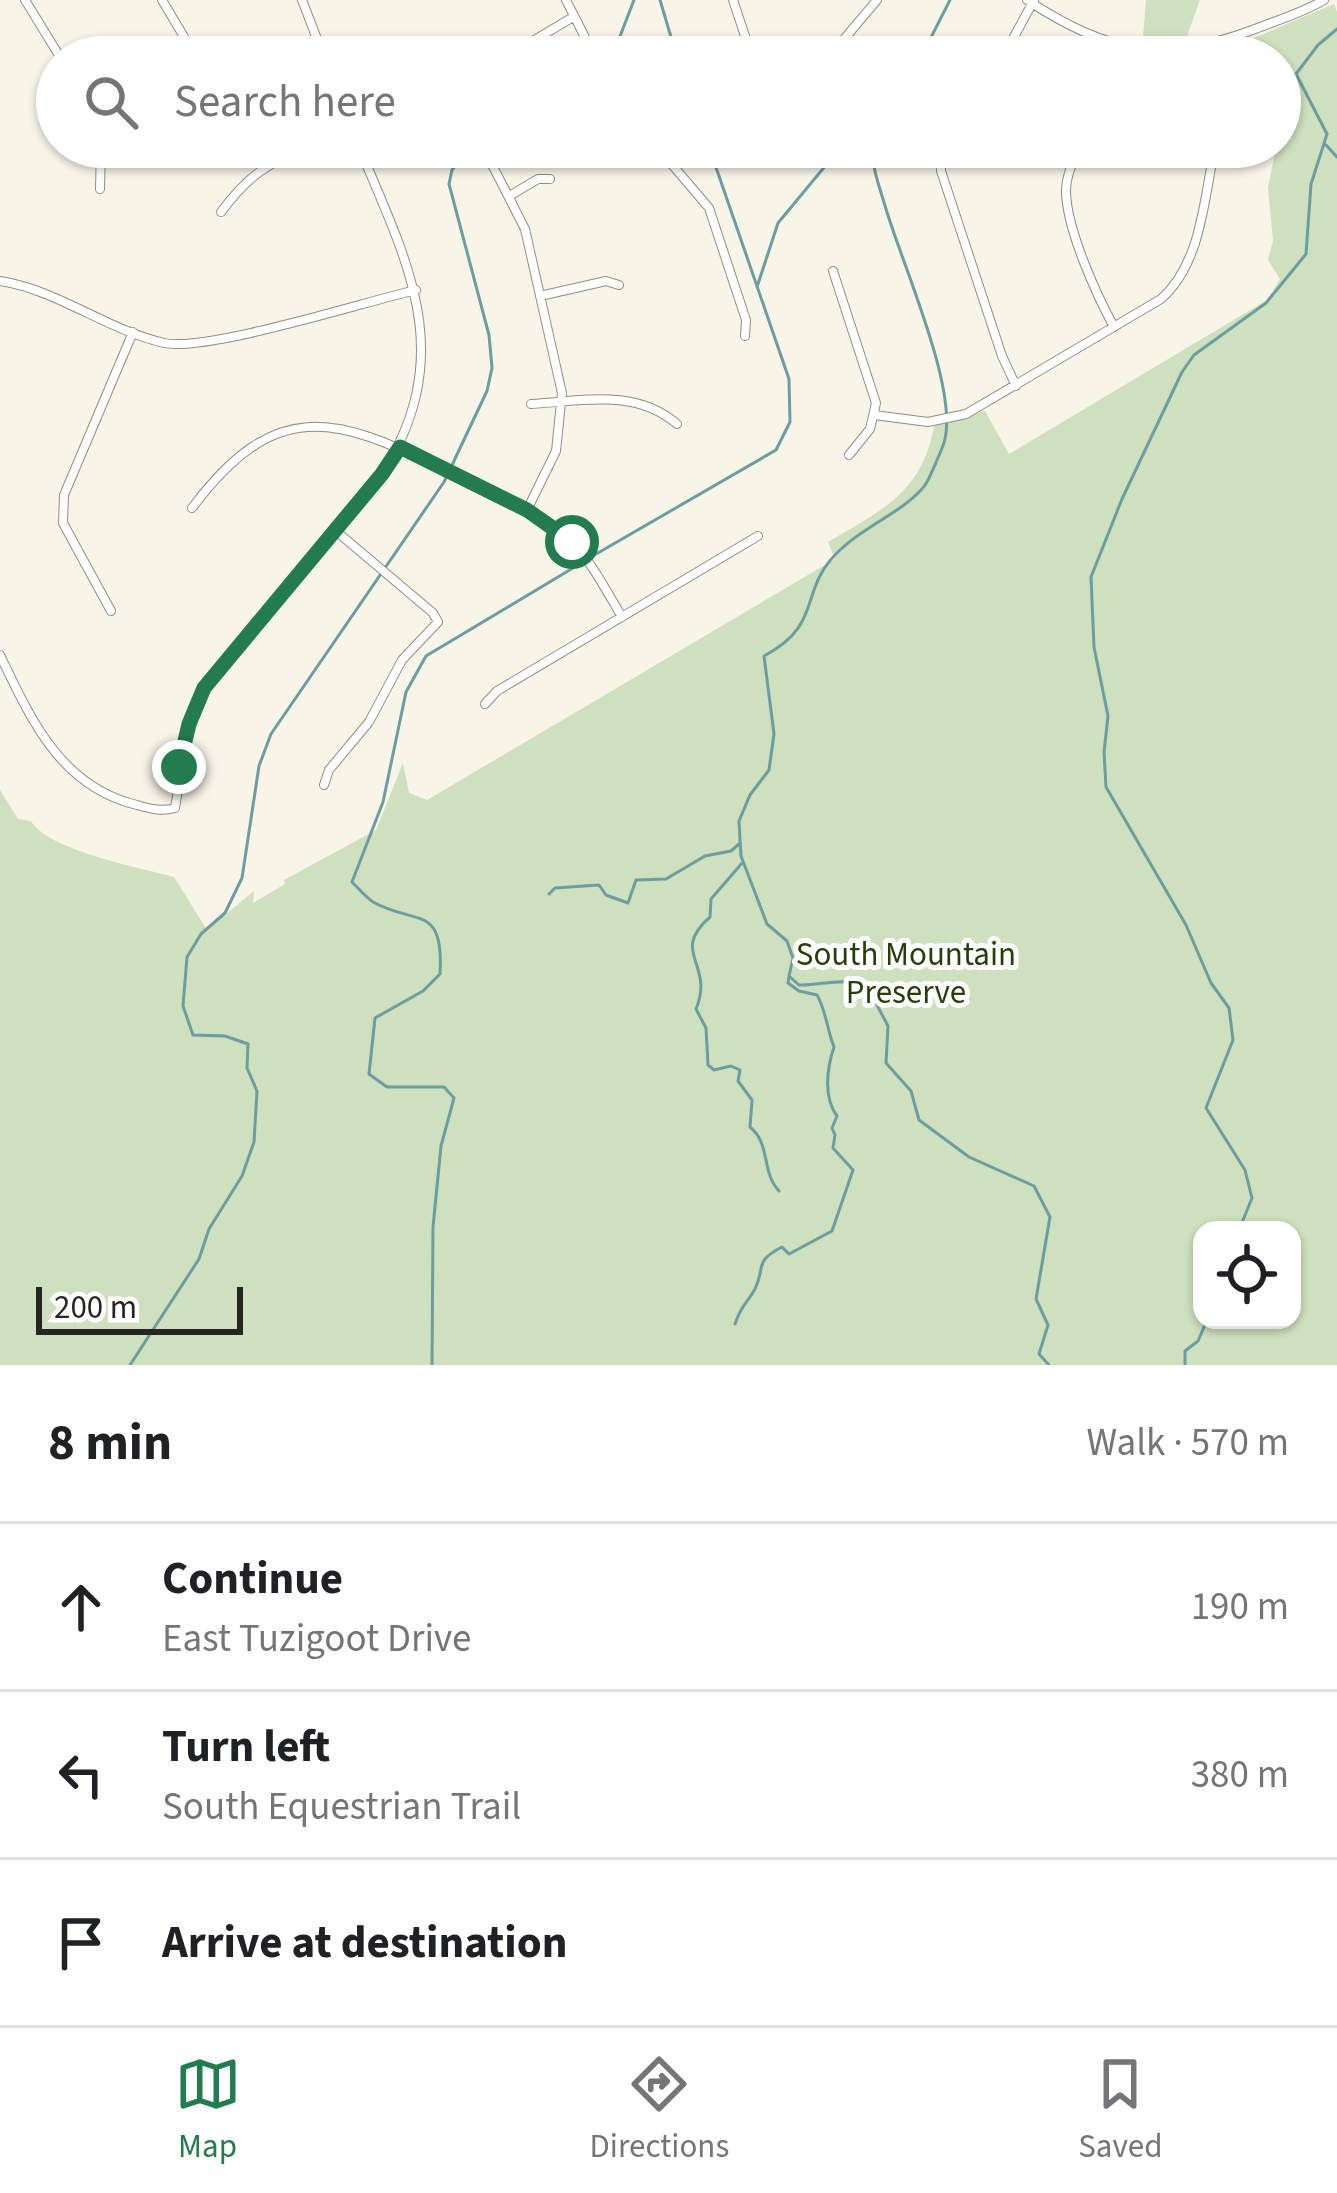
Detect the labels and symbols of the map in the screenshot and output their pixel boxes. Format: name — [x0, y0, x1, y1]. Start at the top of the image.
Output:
route start — [545, 515, 599, 569]
route end — [152, 740, 206, 794]
park label: South Mountain Preserve — [796, 931, 1016, 1016]
scale bar — [36, 1281, 243, 1334]

